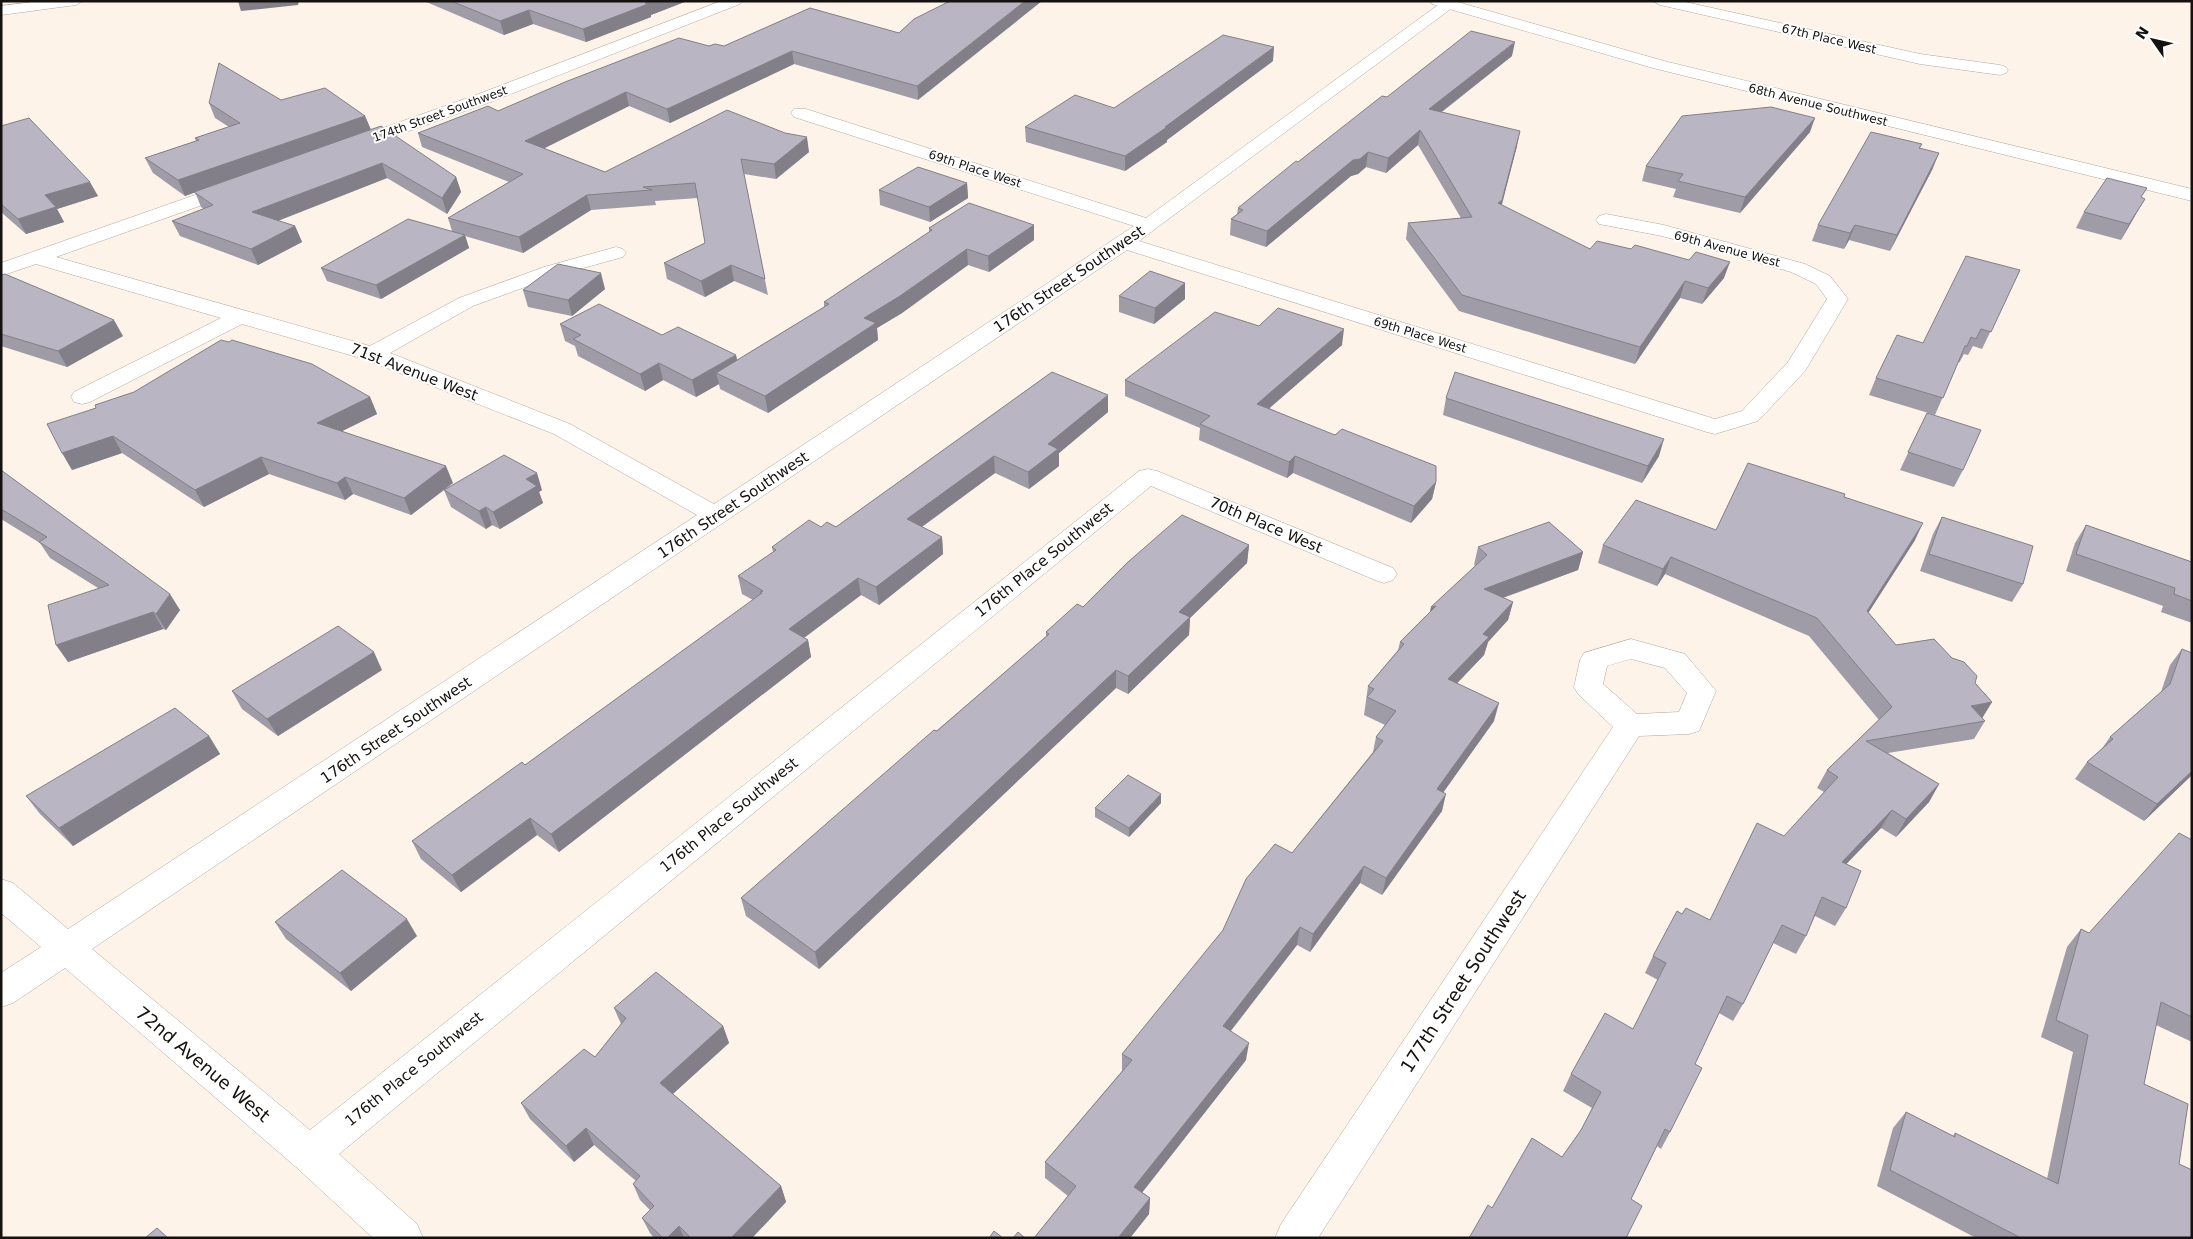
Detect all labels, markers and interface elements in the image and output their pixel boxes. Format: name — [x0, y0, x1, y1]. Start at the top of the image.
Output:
north arrow — [2128, 15, 2178, 65]
street label: 67th Place West — [1780, 21, 1878, 57]
text: N — [2132, 23, 2152, 42]
street label: 68th Avenue Southwest — [1747, 81, 1889, 129]
street label: 174th Street Southwest — [371, 83, 510, 145]
street label: 69th Place West — [927, 147, 1023, 191]
street label: 176th Street Southwest — [990, 222, 1148, 336]
street label: 69th Avenue West — [1672, 228, 1782, 270]
street label: 69th Place West — [1372, 314, 1469, 356]
street label: 71st Avenue West — [348, 339, 480, 405]
street label: 176th Street Southwest — [654, 448, 812, 562]
street label: 70th Place West — [1207, 493, 1325, 557]
street label: 176th Place Southwest — [971, 499, 1117, 621]
street label: 176th Street Southwest — [317, 673, 475, 787]
street label: 176th Place Southwest — [656, 754, 802, 876]
street label: 177th Street Southwest — [1396, 886, 1530, 1076]
street label: 72nd Avenue West — [132, 1002, 274, 1126]
street label: 176th Place Southwest — [341, 1008, 487, 1130]

